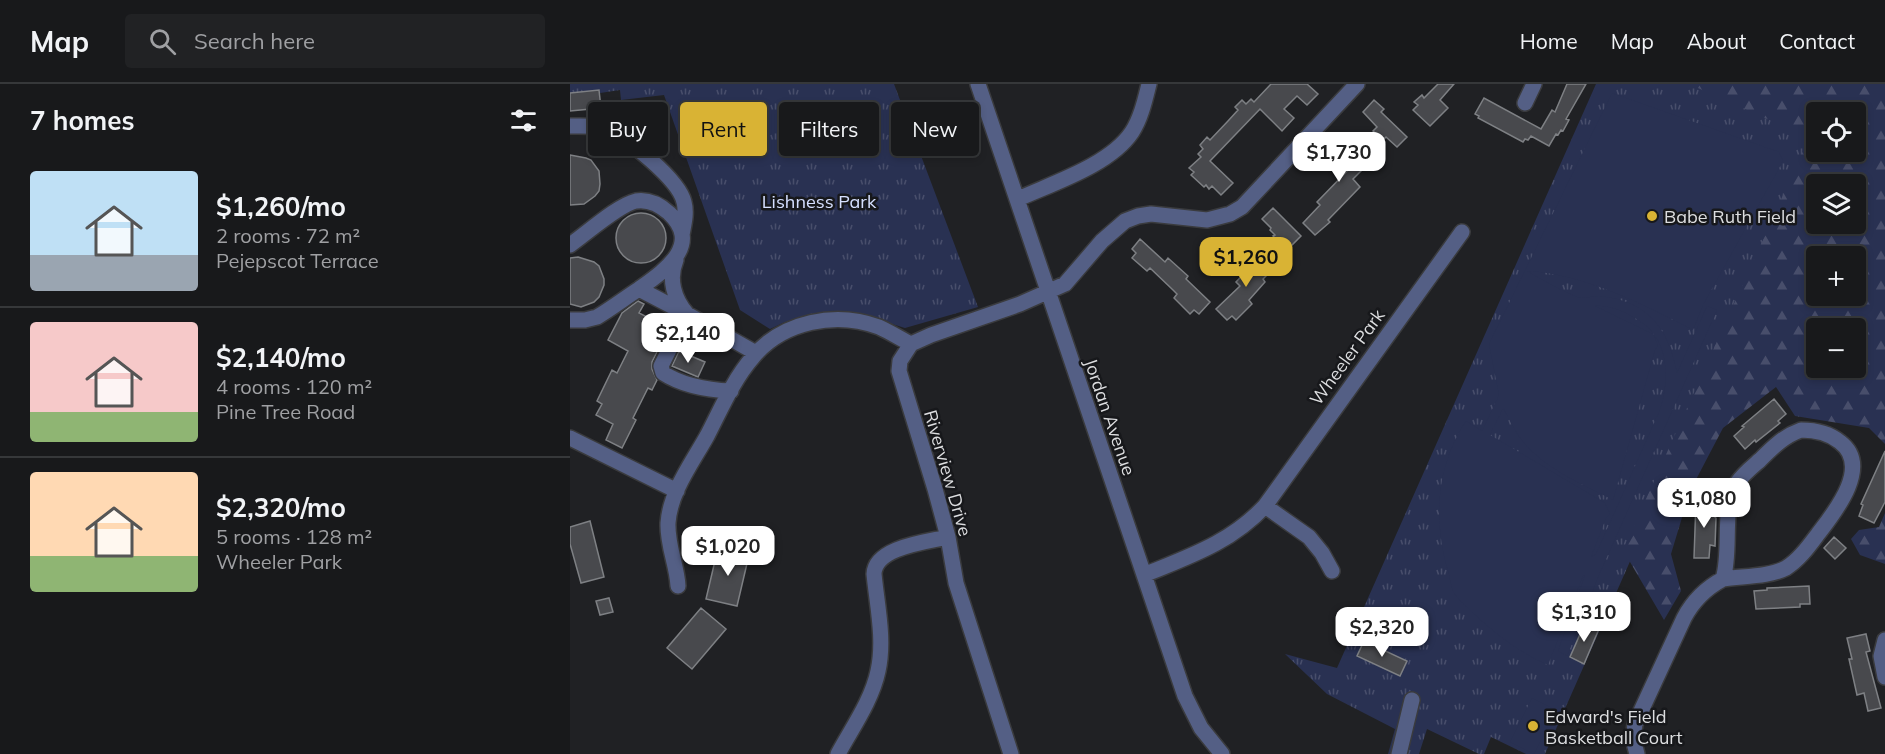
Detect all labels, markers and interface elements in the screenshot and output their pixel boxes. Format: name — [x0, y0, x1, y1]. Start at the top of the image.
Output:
search box — [125, 14, 545, 68]
text: Map — [30, 24, 89, 59]
icon: search — [146, 25, 179, 58]
text: Search here — [194, 27, 315, 55]
text: Home — [1520, 28, 1578, 54]
text: Map — [1611, 28, 1654, 54]
text: About — [1687, 28, 1746, 54]
text: Contact — [1779, 28, 1855, 54]
chip: Buy — [588, 102, 668, 156]
chip: Rent — [680, 102, 767, 156]
chip: Filters — [779, 102, 879, 156]
chip: New — [891, 102, 979, 156]
map controls — [1806, 102, 1866, 378]
button: locate — [1806, 102, 1866, 162]
text: 7 homes — [30, 104, 134, 137]
icon: filters — [507, 104, 540, 137]
pin: $1,730 — [1290, 132, 1388, 183]
text: $1,730 — [1307, 139, 1371, 164]
button: layers — [1806, 174, 1866, 234]
text: $1,260/mo — [216, 190, 346, 223]
park label: Lishness Park — [762, 190, 877, 213]
icon: home — [78, 195, 150, 267]
place label: Babe Ruth Field — [1664, 205, 1796, 228]
marker: Babe Ruth Field — [1645, 209, 1659, 223]
text: 2 rooms · 72 m² — [216, 223, 360, 248]
pin: $1,260 — [1197, 237, 1295, 288]
text: $1,260 — [1214, 244, 1278, 269]
button: + — [1806, 246, 1866, 306]
text: Pejepscot Terrace — [216, 248, 379, 273]
street label: Wheeler Park — [1304, 304, 1390, 410]
pin: $2,140 — [639, 313, 737, 364]
button: − — [1806, 318, 1866, 378]
text: $2,140 — [656, 320, 720, 345]
text: $2,140/mo — [216, 341, 346, 374]
icon: home — [78, 346, 150, 418]
street label: Jordan Avenue — [1079, 355, 1141, 479]
text: 4 rooms · 120 m² — [216, 374, 372, 399]
text: Pine Tree Road — [216, 399, 355, 424]
street label: Riverview Drive — [919, 407, 977, 539]
pin: $1,080 — [1655, 478, 1753, 529]
text: $1,080 — [1672, 485, 1736, 510]
text: $2,320/mo — [216, 491, 346, 524]
icon: home — [78, 496, 150, 568]
text: 5 rooms · 128 m² — [216, 524, 372, 549]
pin: $1,020 — [679, 526, 777, 577]
text: $1,020 — [696, 533, 760, 558]
text: Wheeler Park — [216, 549, 342, 574]
pin: $1,310 — [1535, 592, 1633, 643]
text: $1,310 — [1552, 599, 1616, 624]
pin: $2,320 — [1333, 607, 1431, 658]
text: $2,320 — [1350, 614, 1414, 639]
place label: Edward's Field Basketball Court — [1545, 705, 1683, 749]
marker: Edward's Field Basketball Court — [1526, 719, 1540, 733]

